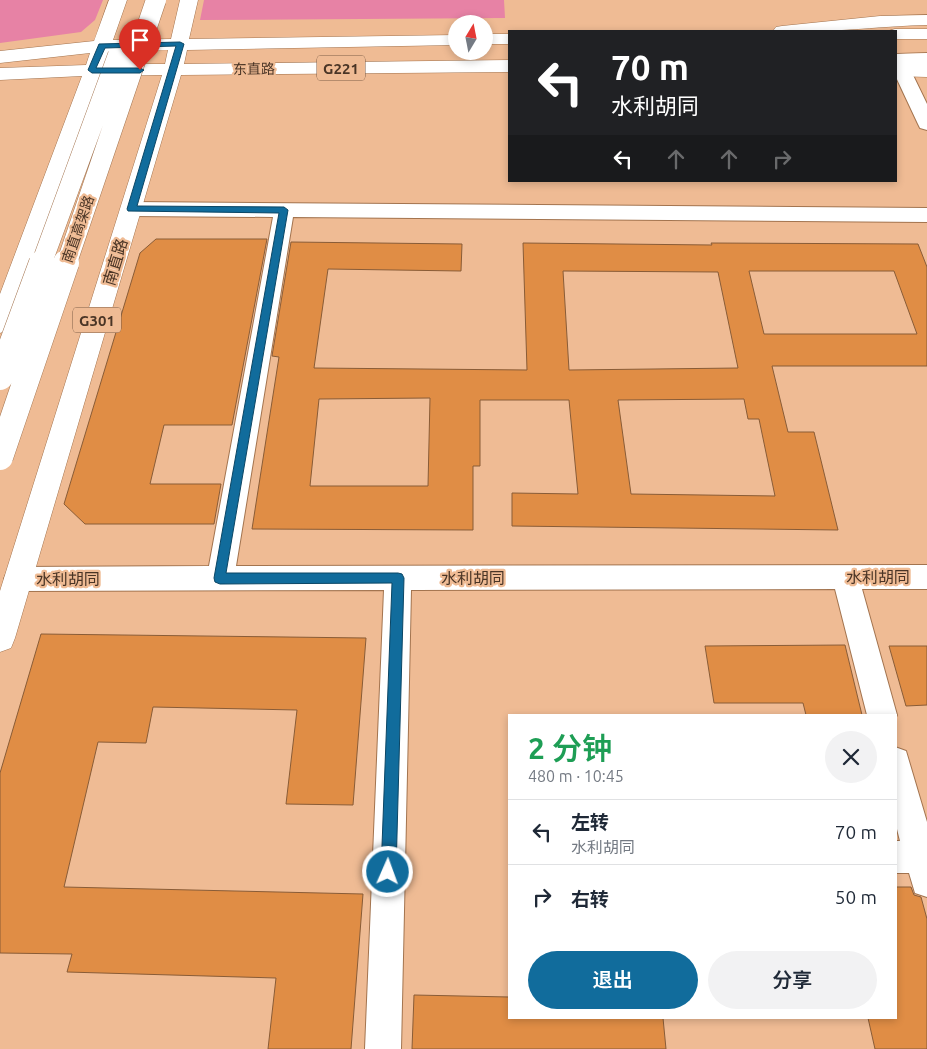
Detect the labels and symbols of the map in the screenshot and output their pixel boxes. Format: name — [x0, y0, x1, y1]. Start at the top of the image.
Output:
north arrow — [448, 15, 492, 60]
pin — [119, 19, 161, 70]
road number: G221 — [317, 56, 365, 80]
street label: 东直路 — [233, 61, 275, 77]
street label: 南直高架路 — [59, 193, 97, 265]
street label: 南直路 — [99, 236, 131, 288]
road number: G301 — [73, 308, 121, 332]
street label: 水利胡同 — [846, 568, 910, 586]
street label: 水利胡同 — [441, 569, 505, 587]
street label: 水利胡同 — [36, 570, 100, 588]
position arrow — [361, 845, 413, 897]

